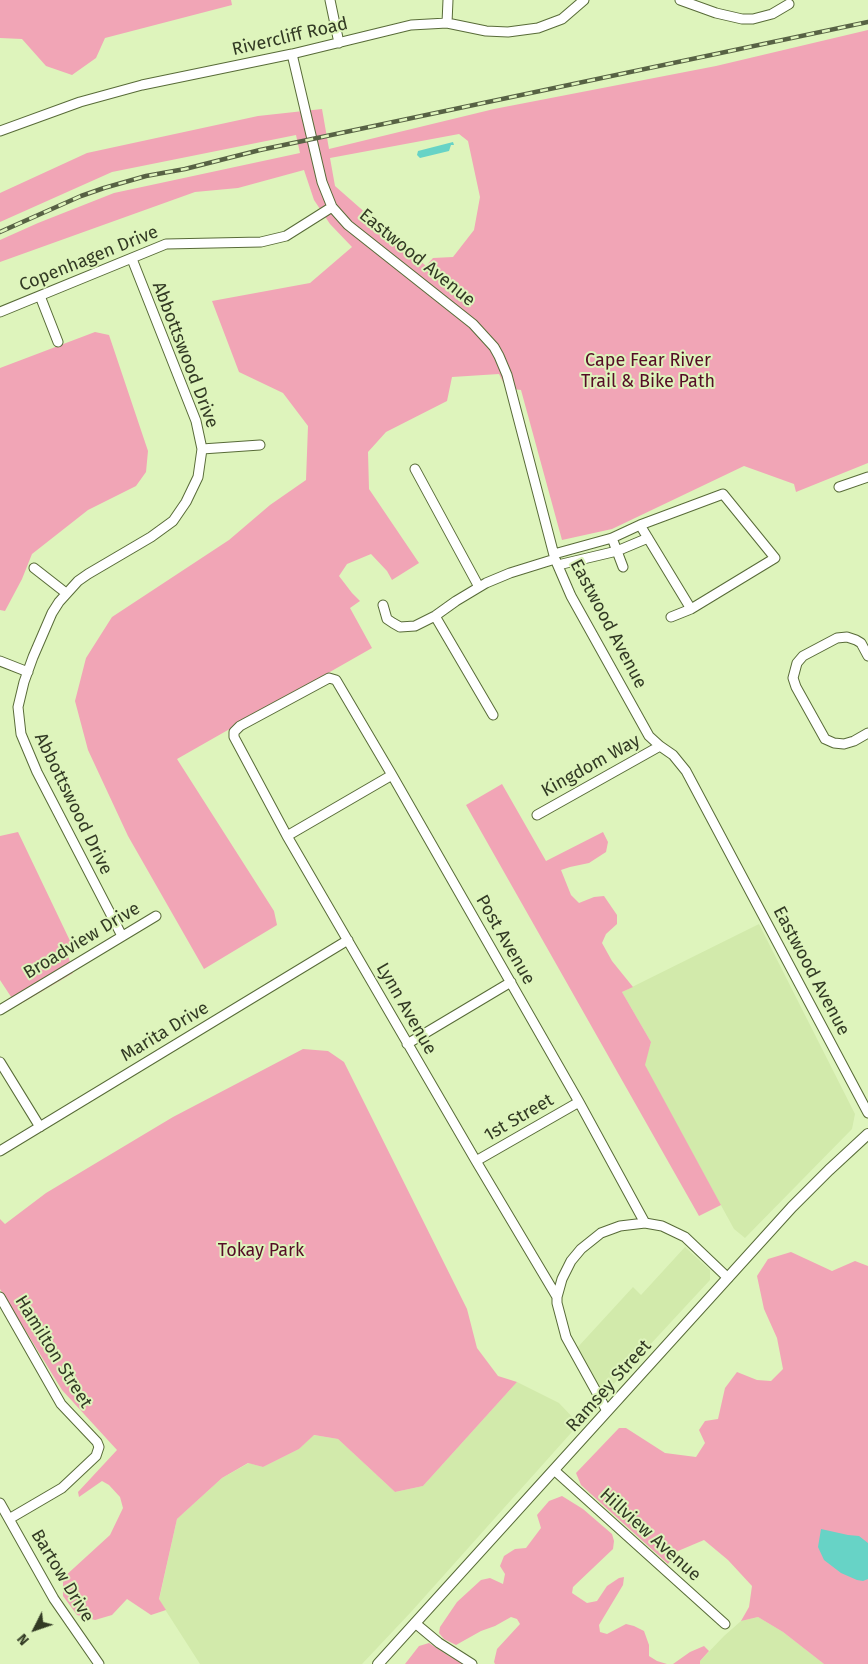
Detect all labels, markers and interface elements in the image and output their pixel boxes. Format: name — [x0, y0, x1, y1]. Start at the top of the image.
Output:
street label: Rivercliff Road — [230, 13, 350, 61]
street label: Eastwood Avenue — [355, 205, 479, 311]
street label: Copenhagen Drive — [16, 221, 162, 297]
street label: Abbottswood Drive — [147, 279, 223, 431]
park label: Cape Fear River Trail & Bike Path — [581, 350, 715, 392]
street label: Eastwood Avenue — [565, 556, 651, 692]
street label: Abbottswood Drive — [29, 730, 117, 878]
street label: Kingdom Way — [538, 730, 644, 802]
street label: Post Avenue — [471, 891, 539, 989]
street label: Broadview Drive — [20, 898, 144, 984]
street label: Eastwood Avenue — [768, 903, 854, 1039]
street label: Lynn Avenue — [371, 959, 441, 1059]
street label: Marita Drive — [117, 997, 213, 1067]
street label: 1st Street — [481, 1090, 557, 1146]
park label: Tokay Park — [218, 1240, 304, 1262]
street label: Hamilton Street — [10, 1292, 96, 1412]
street label: Ramsey Street — [562, 1335, 656, 1437]
street label: Hillview Avenue — [595, 1484, 705, 1586]
street label: Bartow Drive — [26, 1526, 98, 1626]
north arrow — [10, 1604, 60, 1654]
text: N — [14, 1630, 33, 1648]

